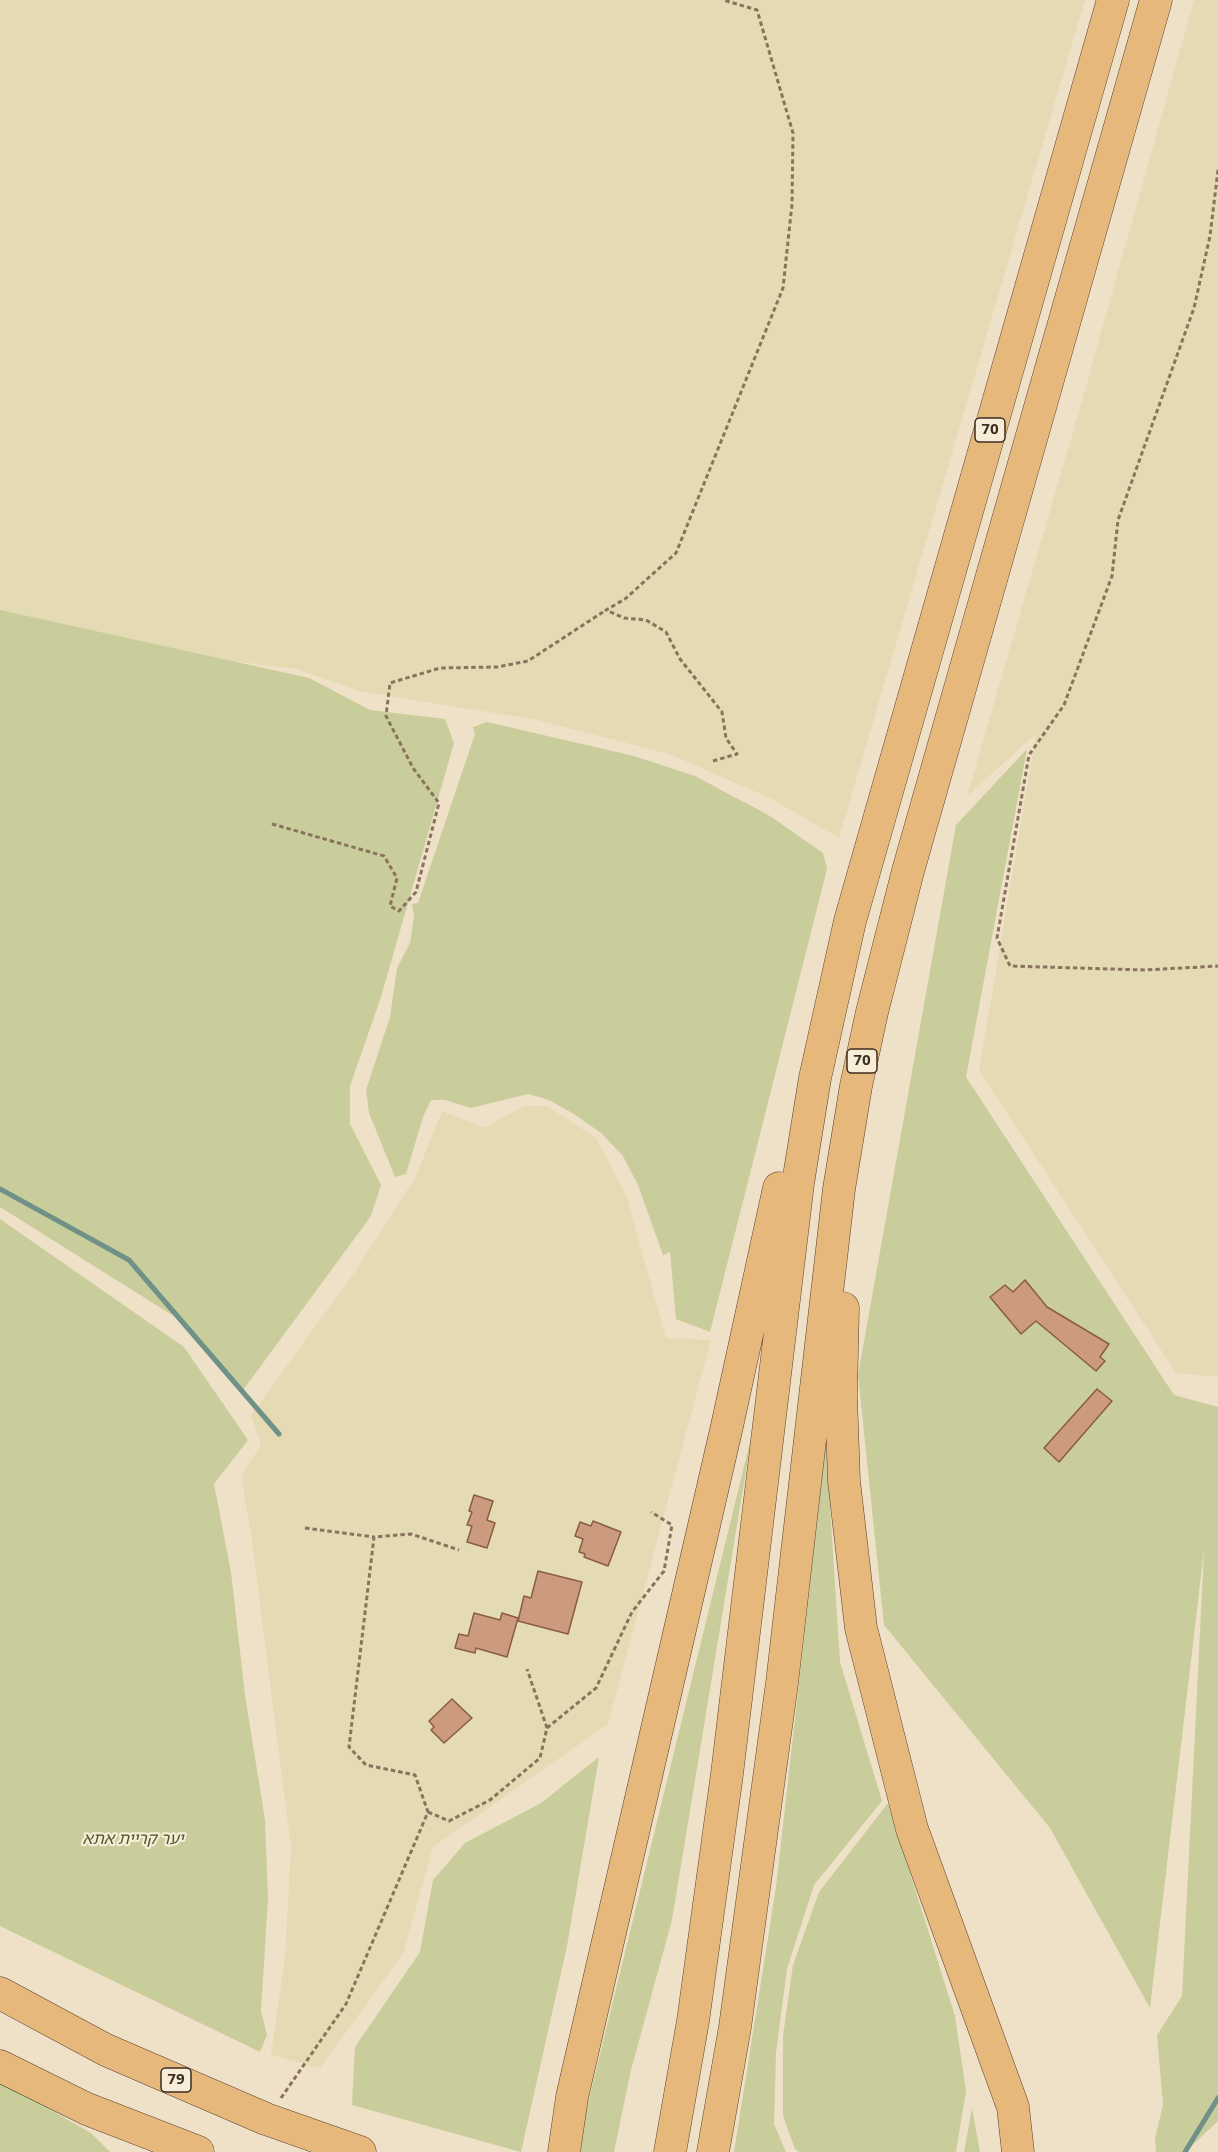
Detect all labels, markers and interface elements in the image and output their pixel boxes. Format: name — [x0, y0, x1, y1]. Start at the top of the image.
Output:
road number: 70 — [975, 418, 1005, 442]
road number: 70 — [847, 1049, 877, 1073]
park label: יער קריית אתא — [83, 1829, 183, 1849]
road number: 79 — [161, 2068, 191, 2092]

